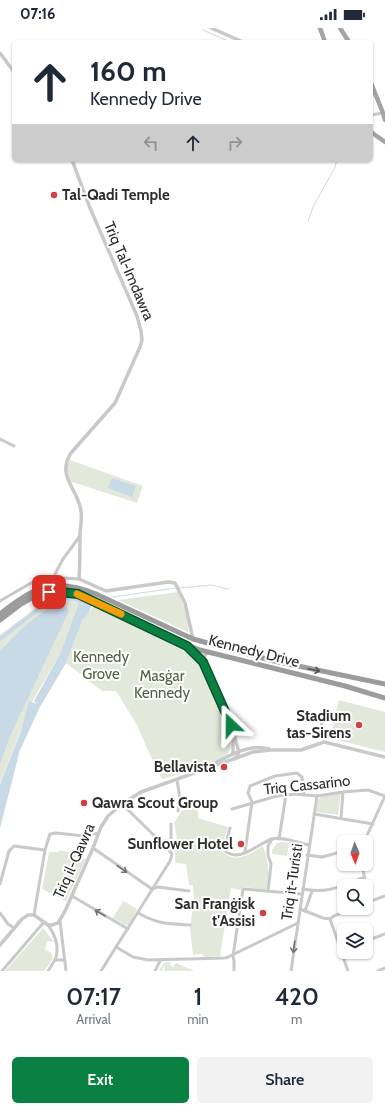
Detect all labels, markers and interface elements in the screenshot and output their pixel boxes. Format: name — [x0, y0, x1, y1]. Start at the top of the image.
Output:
text: 07:16 — [20, 5, 56, 23]
text: 160 m — [90, 54, 166, 88]
icon: ahead — [24, 56, 76, 108]
text: Kennedy Drive — [90, 88, 202, 110]
icon: left — [140, 132, 162, 154]
icon: ahead — [182, 132, 204, 154]
icon: right — [224, 132, 246, 154]
place label: Tal-Qadi Temple — [62, 186, 170, 204]
marker: Tal-Qadi Temple — [49, 190, 59, 200]
street label: Triq Tal-Imdawra — [100, 219, 158, 324]
pin — [32, 575, 66, 609]
icon: arrive — [38, 581, 60, 603]
street label: Kennedy Drive — [207, 631, 302, 671]
park label: Kennedy Grove — [73, 648, 129, 683]
one-way arrow — [308, 666, 321, 674]
park label: Masġar Kennedy — [134, 667, 190, 702]
position arrow — [210, 704, 252, 746]
place label: Stadium tas-Sirens — [286, 707, 351, 742]
marker: Stadium tas-Sirens — [354, 720, 364, 730]
place label: Bellavista — [154, 758, 217, 776]
marker: Bellavista — [219, 762, 229, 772]
street label: Triq Cassarino — [263, 772, 351, 798]
place label: Qawra Scout Group — [92, 794, 218, 812]
marker: Qawra Scout Group — [79, 798, 89, 808]
street label: Triq il-Qawra — [49, 820, 99, 901]
place label: Sunflower Hotel — [128, 835, 233, 853]
north arrow — [337, 835, 373, 871]
map controls — [337, 835, 373, 959]
marker: Sunflower Hotel — [236, 839, 246, 849]
street label: Triq it-Turisti — [278, 843, 306, 921]
one-way arrow — [117, 865, 128, 873]
button: search — [337, 879, 373, 915]
place label: San Franġisk t'Assisi — [174, 895, 256, 930]
one-way arrow — [94, 908, 106, 916]
marker: San Franġisk t'Assisi — [258, 908, 268, 918]
button: layers — [337, 923, 373, 959]
one-way arrow — [290, 940, 298, 953]
text: 07:17 — [66, 982, 121, 1011]
text: 1 — [194, 982, 202, 1011]
text: 420 — [275, 982, 319, 1011]
text: Arrival — [76, 1011, 111, 1027]
text: min — [187, 1011, 209, 1027]
text: m — [291, 1011, 302, 1027]
button: Exit — [12, 1057, 189, 1103]
button: Share — [197, 1057, 373, 1103]

